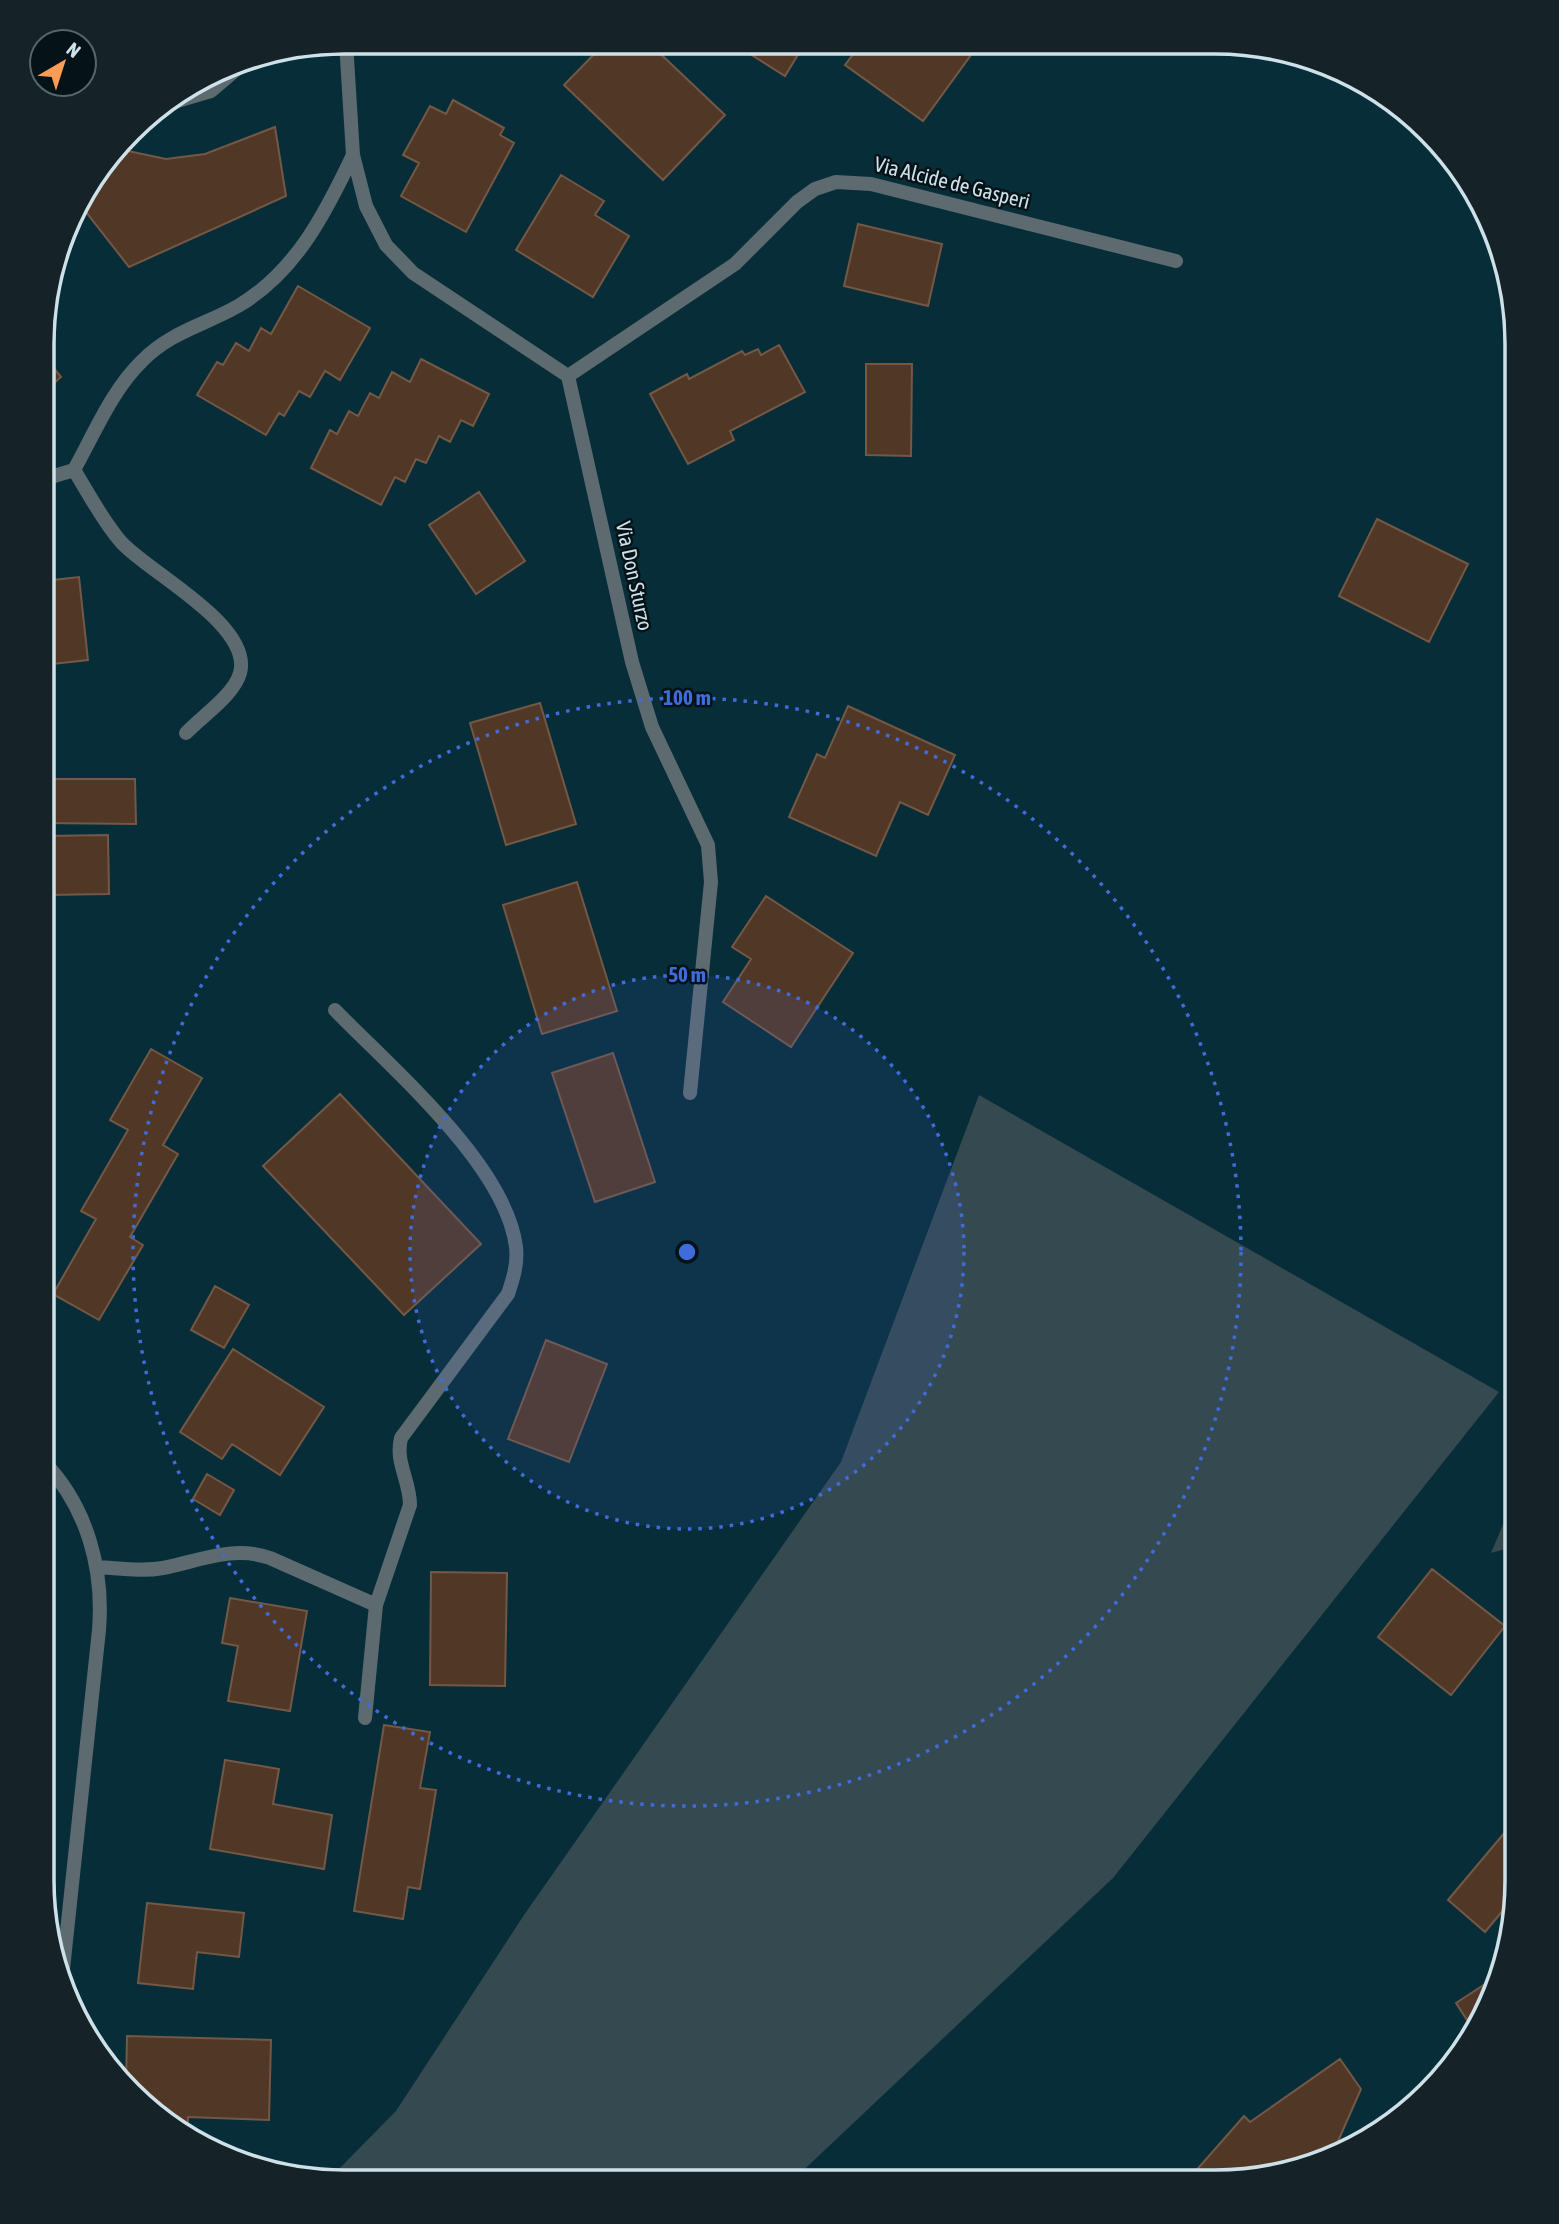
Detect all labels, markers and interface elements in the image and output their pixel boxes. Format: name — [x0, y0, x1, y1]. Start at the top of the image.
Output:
north arrow — [28, 28, 98, 98]
text: N — [62, 38, 85, 62]
street label: Via Alcide de Gasperi — [872, 151, 1033, 213]
street label: Via Don Sturzo — [612, 519, 658, 633]
text: 100 m — [663, 685, 711, 709]
text: 50 m — [668, 962, 706, 986]
centre of rings — [675, 1240, 699, 1264]

